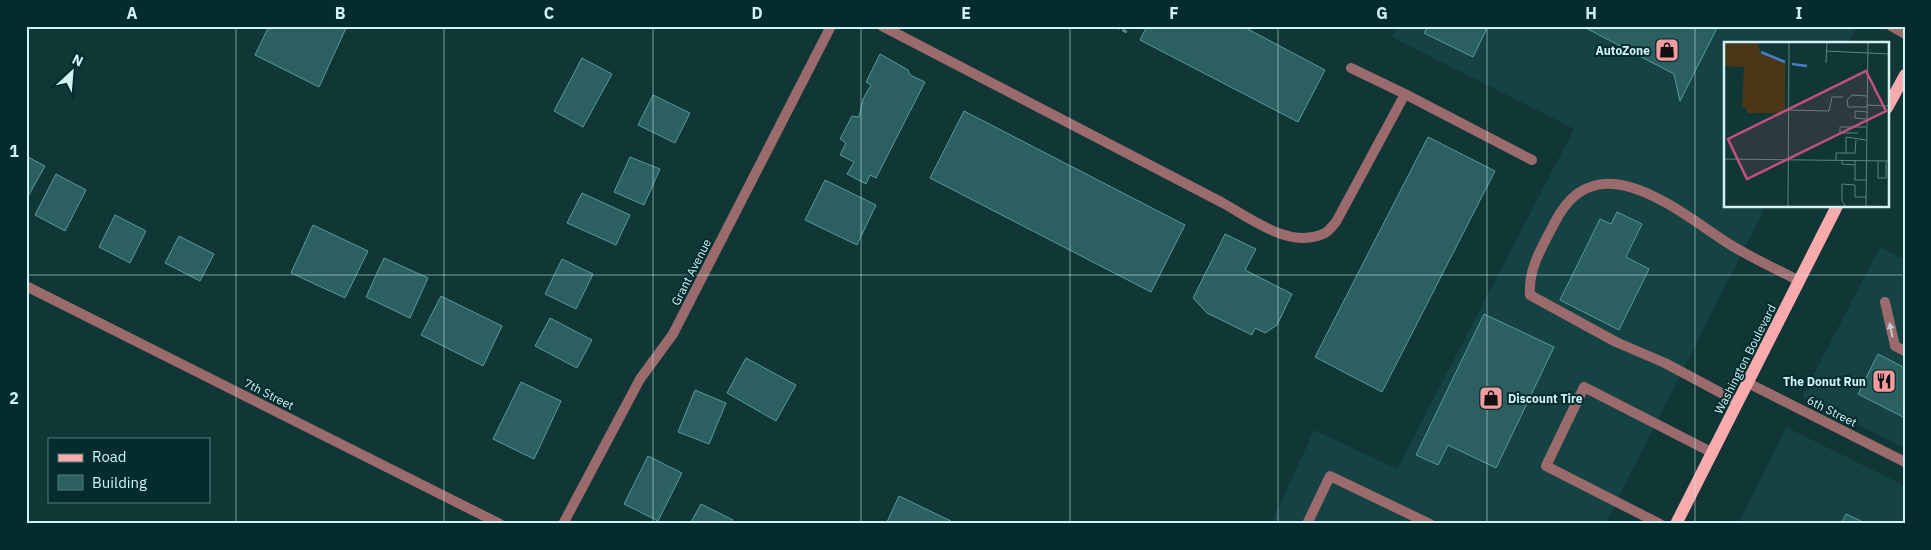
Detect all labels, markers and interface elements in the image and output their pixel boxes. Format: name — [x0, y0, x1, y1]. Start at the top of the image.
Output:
text: A — [127, 3, 138, 23]
text: B — [335, 3, 346, 23]
text: C — [544, 3, 554, 23]
text: D — [751, 3, 763, 23]
text: E — [961, 3, 971, 23]
text: F — [1169, 3, 1179, 23]
text: G — [1376, 3, 1388, 23]
text: H — [1585, 3, 1597, 23]
text: I — [1796, 3, 1803, 23]
shop icon: AutoZone — [1654, 37, 1680, 63]
inset map — [1724, 42, 1888, 208]
place label: AutoZone — [1595, 43, 1650, 58]
north arrow — [48, 48, 98, 98]
text: N — [69, 50, 86, 71]
text: 1 — [9, 141, 19, 161]
street label: Grant Avenue — [668, 236, 714, 308]
street label: Washington Boulevard — [1711, 302, 1779, 416]
one-way arrow — [1887, 322, 1895, 337]
restaurant icon: The Donut Run — [1871, 368, 1897, 394]
place label: The Donut Run — [1783, 374, 1866, 389]
street label: 7th Street — [242, 375, 296, 413]
shop icon: Discount Tire — [1478, 385, 1504, 411]
text: 2 — [9, 388, 19, 408]
place label: Discount Tire — [1508, 391, 1583, 406]
street label: 6th Street — [1805, 392, 1859, 430]
legend — [48, 438, 210, 502]
text: Road — [92, 447, 127, 466]
text: Building — [92, 473, 147, 492]

